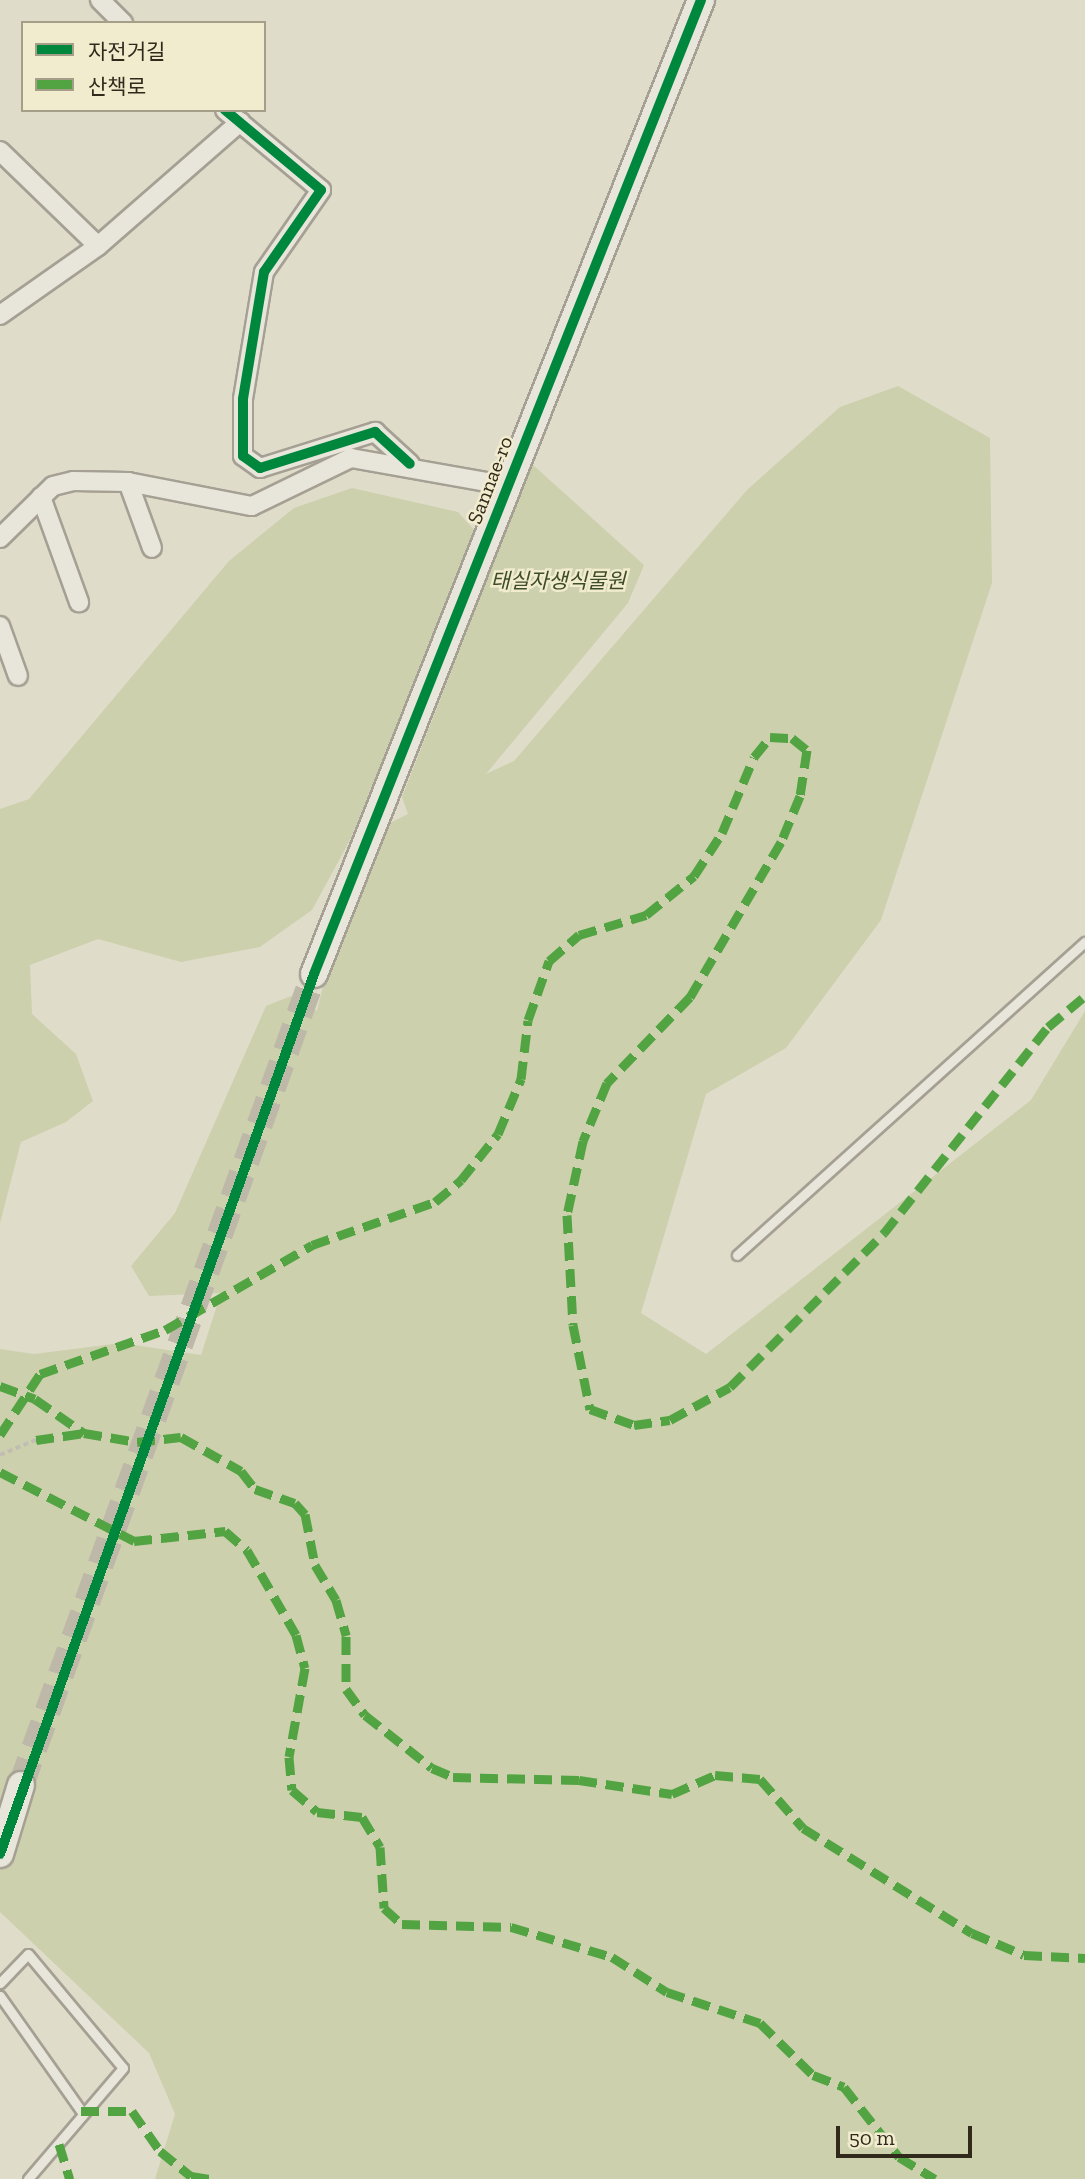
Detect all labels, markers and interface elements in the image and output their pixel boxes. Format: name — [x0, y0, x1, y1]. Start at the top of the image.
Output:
legend — [21, 21, 266, 112]
text: 자전거길 — [88, 39, 165, 64]
text: 산책로 — [88, 74, 146, 99]
street label: Sannae-ro — [462, 433, 518, 527]
park label: 태실자생식물원 — [490, 568, 626, 594]
scale bar — [840, 2112, 976, 2156]
text: 50 m — [849, 2125, 895, 2150]

